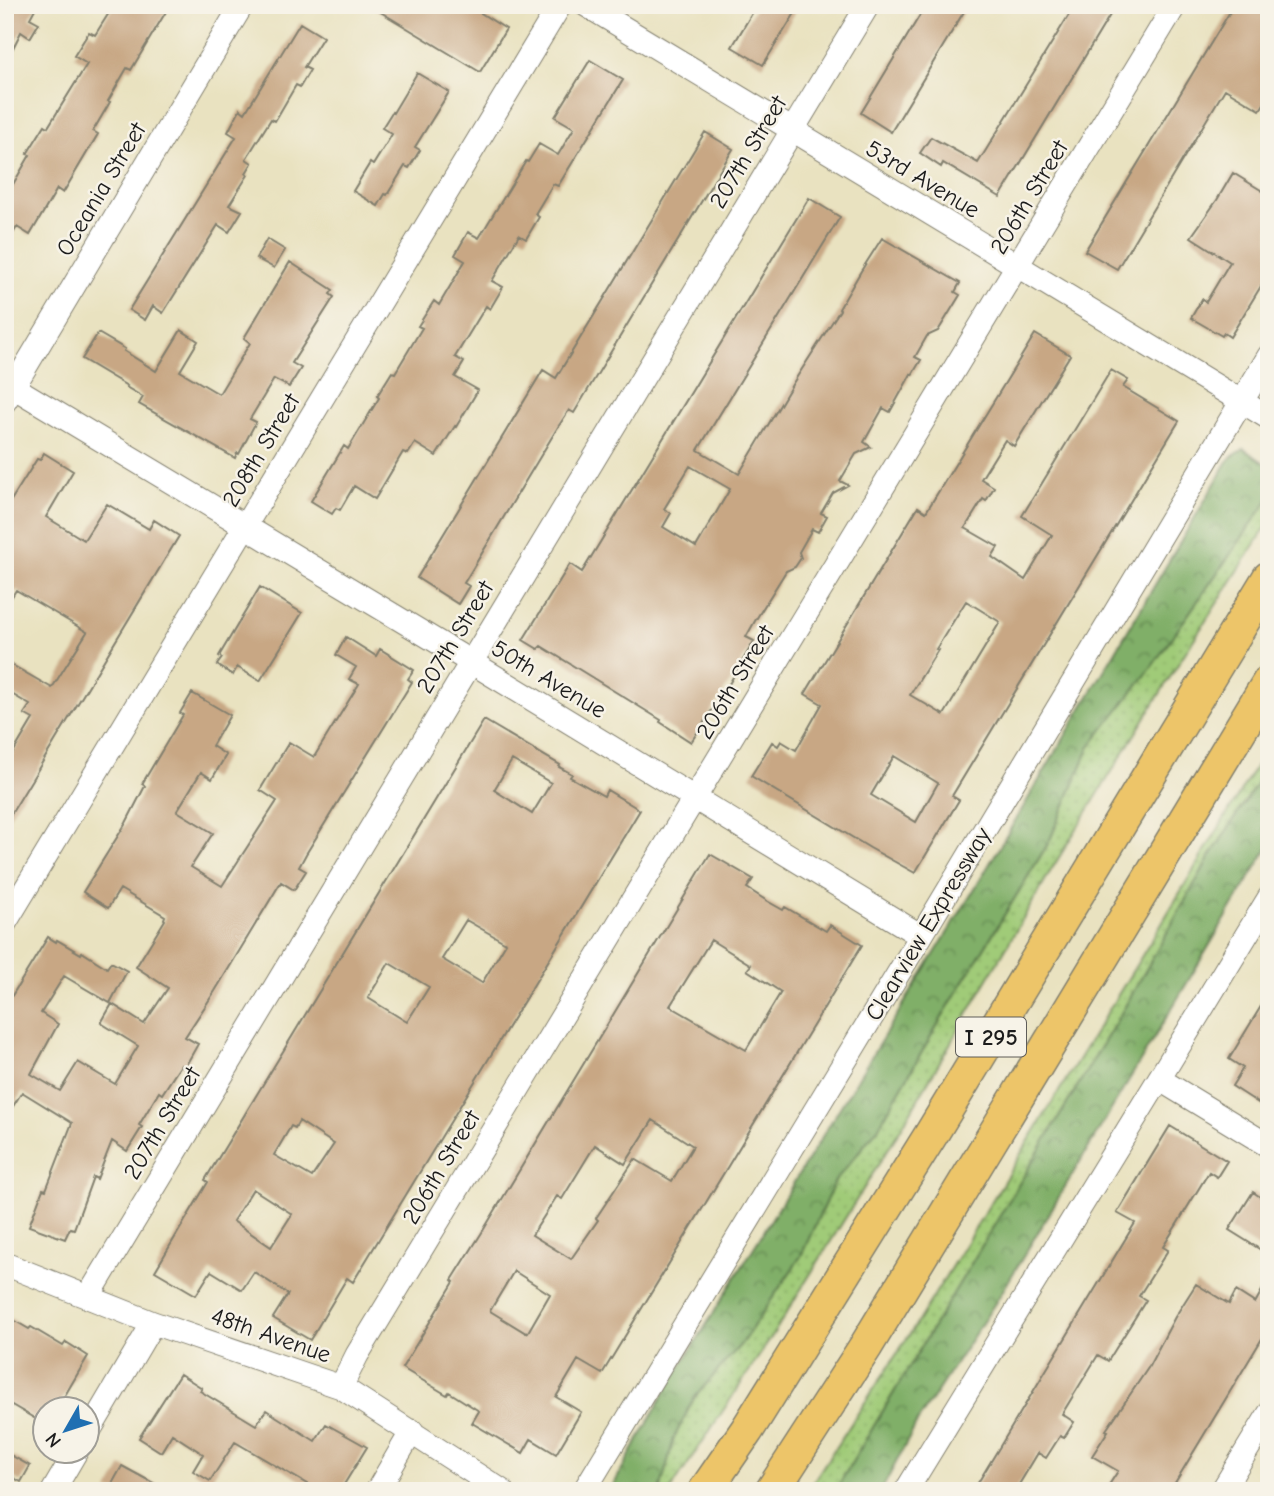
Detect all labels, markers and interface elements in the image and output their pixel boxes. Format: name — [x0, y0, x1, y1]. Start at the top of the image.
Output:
street label: 207th Street — [703, 90, 793, 213]
street label: Oceania Street — [50, 116, 152, 261]
street label: 53rd Avenue — [861, 134, 985, 224]
street label: 206th Street — [984, 134, 1075, 259]
street label: 208th Street — [216, 387, 306, 512]
street label: 207th Street — [410, 575, 500, 698]
street label: 206th Street — [690, 619, 781, 744]
street label: 50th Avenue — [487, 634, 611, 724]
street label: Clearview Expressway — [859, 822, 997, 1026]
road number: I 295 — [956, 1018, 1026, 1056]
street label: 207th Street — [117, 1061, 207, 1184]
street label: 206th Street — [396, 1104, 487, 1229]
street label: 48th Avenue — [207, 1301, 335, 1369]
north arrow — [32, 1394, 102, 1464]
text: N — [41, 1428, 66, 1452]

